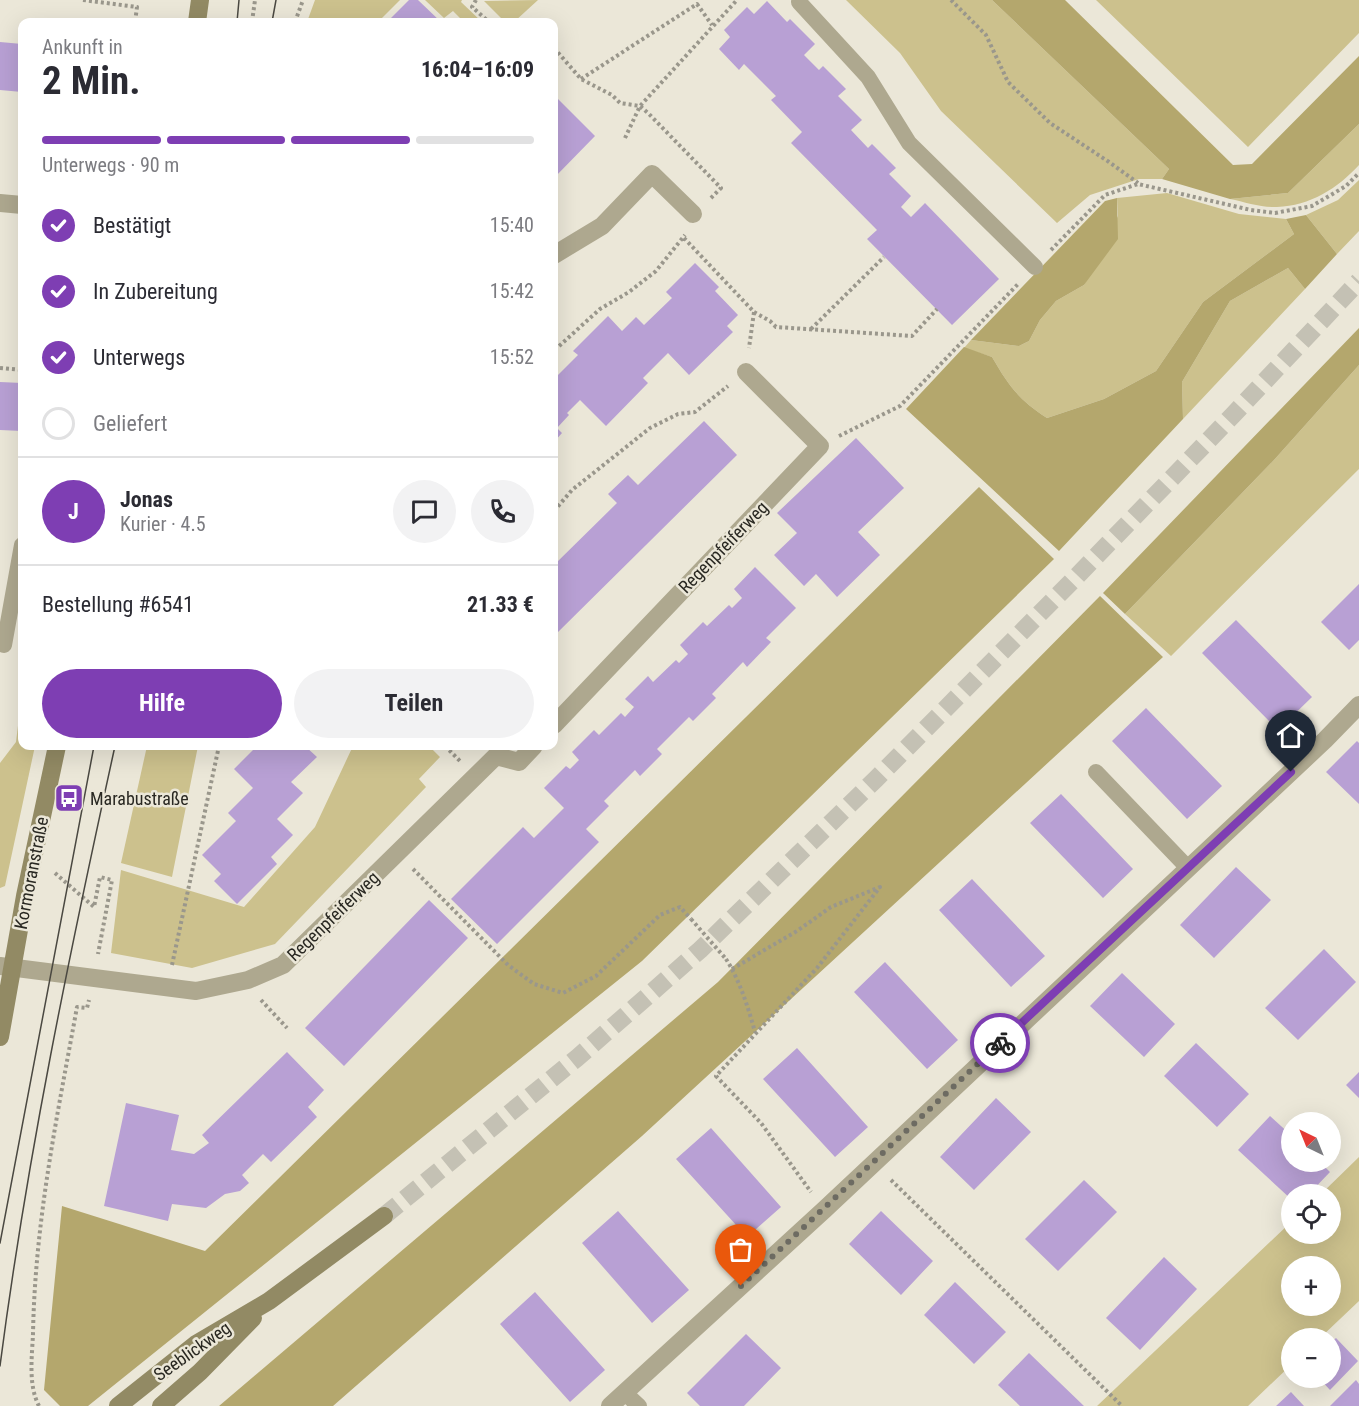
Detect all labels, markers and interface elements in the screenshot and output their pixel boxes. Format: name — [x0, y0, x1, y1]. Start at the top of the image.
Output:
text: Ankunft in — [42, 35, 123, 59]
text: 16:04–16:09 — [421, 57, 534, 82]
text: 2 Min. — [42, 58, 141, 104]
text: Unterwegs · 90 m — [42, 153, 179, 177]
icon: check — [42, 209, 75, 242]
text: Bestätigt — [93, 213, 171, 238]
text: 15:40 — [490, 213, 534, 237]
icon: check — [42, 275, 75, 308]
text: In Zubereitung — [93, 279, 218, 304]
text: 15:42 — [490, 279, 534, 303]
icon: check — [42, 341, 75, 374]
text: Unterwegs — [93, 345, 185, 370]
text: 15:52 — [490, 345, 534, 369]
text: Geliefert — [93, 411, 168, 436]
button: chat — [393, 480, 456, 543]
button: phone — [471, 480, 534, 543]
text: Jonas — [120, 487, 173, 512]
street label: Regenpfeiferweg — [674, 497, 772, 597]
text: J — [68, 499, 79, 524]
text: Kurier · 4.5 — [120, 512, 206, 536]
text: Bestellung #6541 — [42, 592, 194, 617]
text: 21.33 € — [467, 592, 534, 617]
button: Hilfe — [42, 669, 282, 738]
button: Teilen — [294, 669, 534, 738]
pin — [1265, 710, 1316, 772]
icon: home — [1274, 719, 1307, 752]
bus stop icon: Marabustraße — [53, 782, 85, 814]
place label: Marabustraße — [90, 788, 189, 809]
street label: Kormoranstraße — [10, 815, 52, 931]
street label: Regenpfeiferweg — [283, 867, 383, 965]
courier — [970, 1013, 1030, 1073]
icon: bike — [984, 1027, 1017, 1060]
north arrow — [1281, 1112, 1341, 1172]
map controls — [1281, 1112, 1341, 1388]
button: locate — [1281, 1184, 1341, 1244]
pin — [715, 1224, 766, 1286]
icon: bag — [724, 1233, 757, 1266]
button: + — [1281, 1256, 1341, 1316]
street label: Seeblickweg — [150, 1317, 234, 1385]
button: − — [1281, 1328, 1341, 1388]

